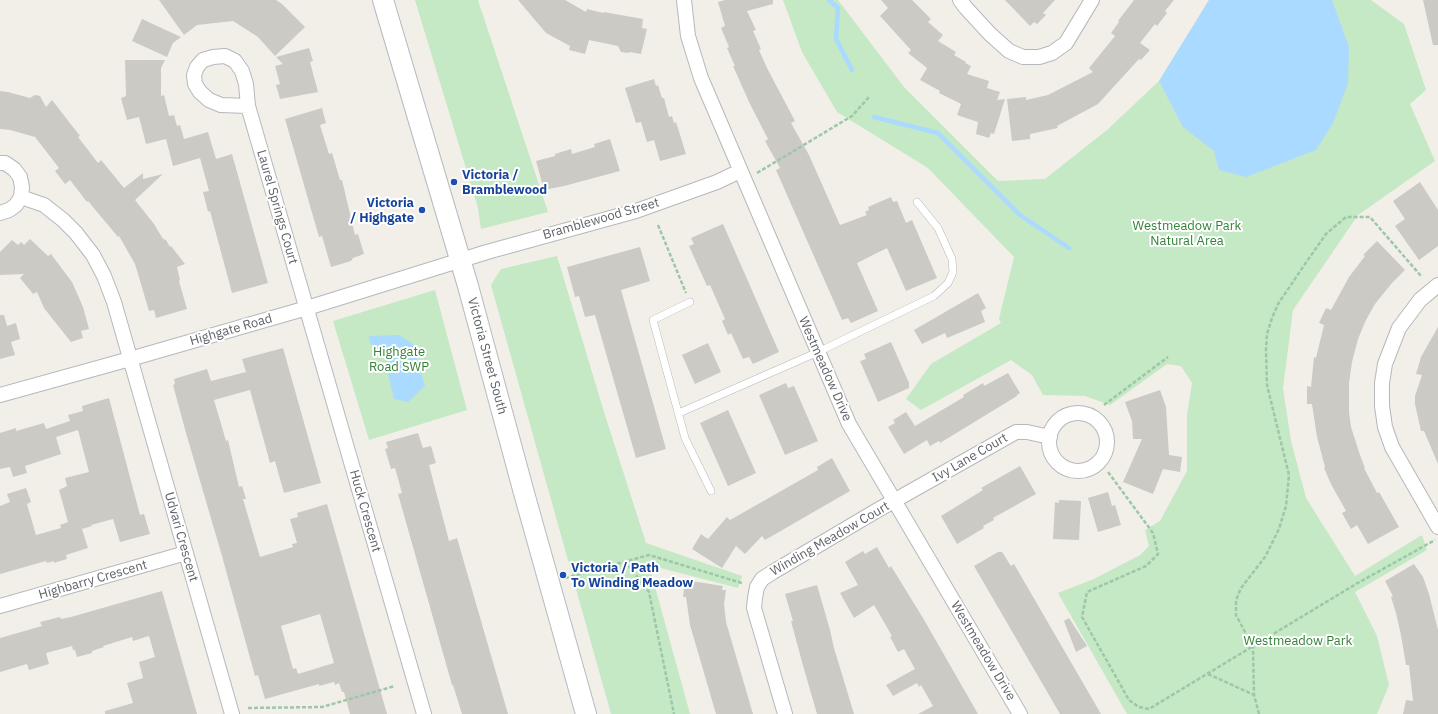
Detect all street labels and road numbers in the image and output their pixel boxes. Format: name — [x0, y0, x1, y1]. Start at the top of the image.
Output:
street label: Laurel Springs Court — [253, 148, 301, 266]
street label: Bramblewood Street — [541, 195, 661, 243]
street label: Victoria Street South — [464, 296, 510, 416]
street label: Highgate Road — [188, 311, 274, 349]
street label: Westmeadow Drive — [795, 314, 855, 424]
street label: Ivy Lane Court — [930, 430, 1010, 486]
street label: Huck Crescent — [346, 468, 384, 554]
street label: Udvari Crescent — [161, 490, 201, 584]
street label: Winding Meadow Court — [768, 499, 892, 579]
street label: Highbarry Crescent — [37, 557, 149, 603]
street label: Westmeadow Drive — [947, 599, 1019, 703]

